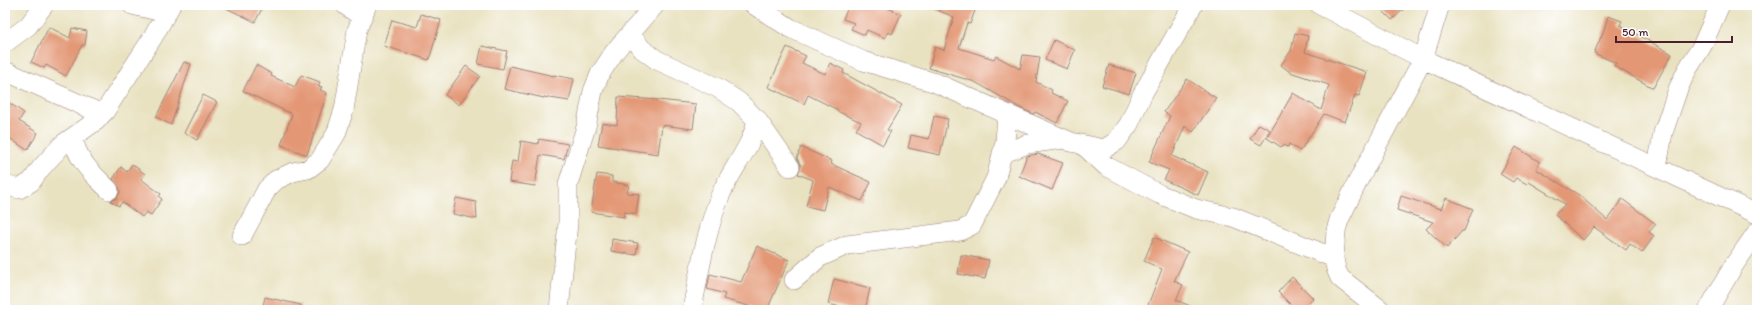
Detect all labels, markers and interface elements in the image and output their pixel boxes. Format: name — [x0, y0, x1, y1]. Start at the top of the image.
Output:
scale bar — [1616, 18, 1732, 44]
text: 50 m — [1622, 25, 1648, 39]

